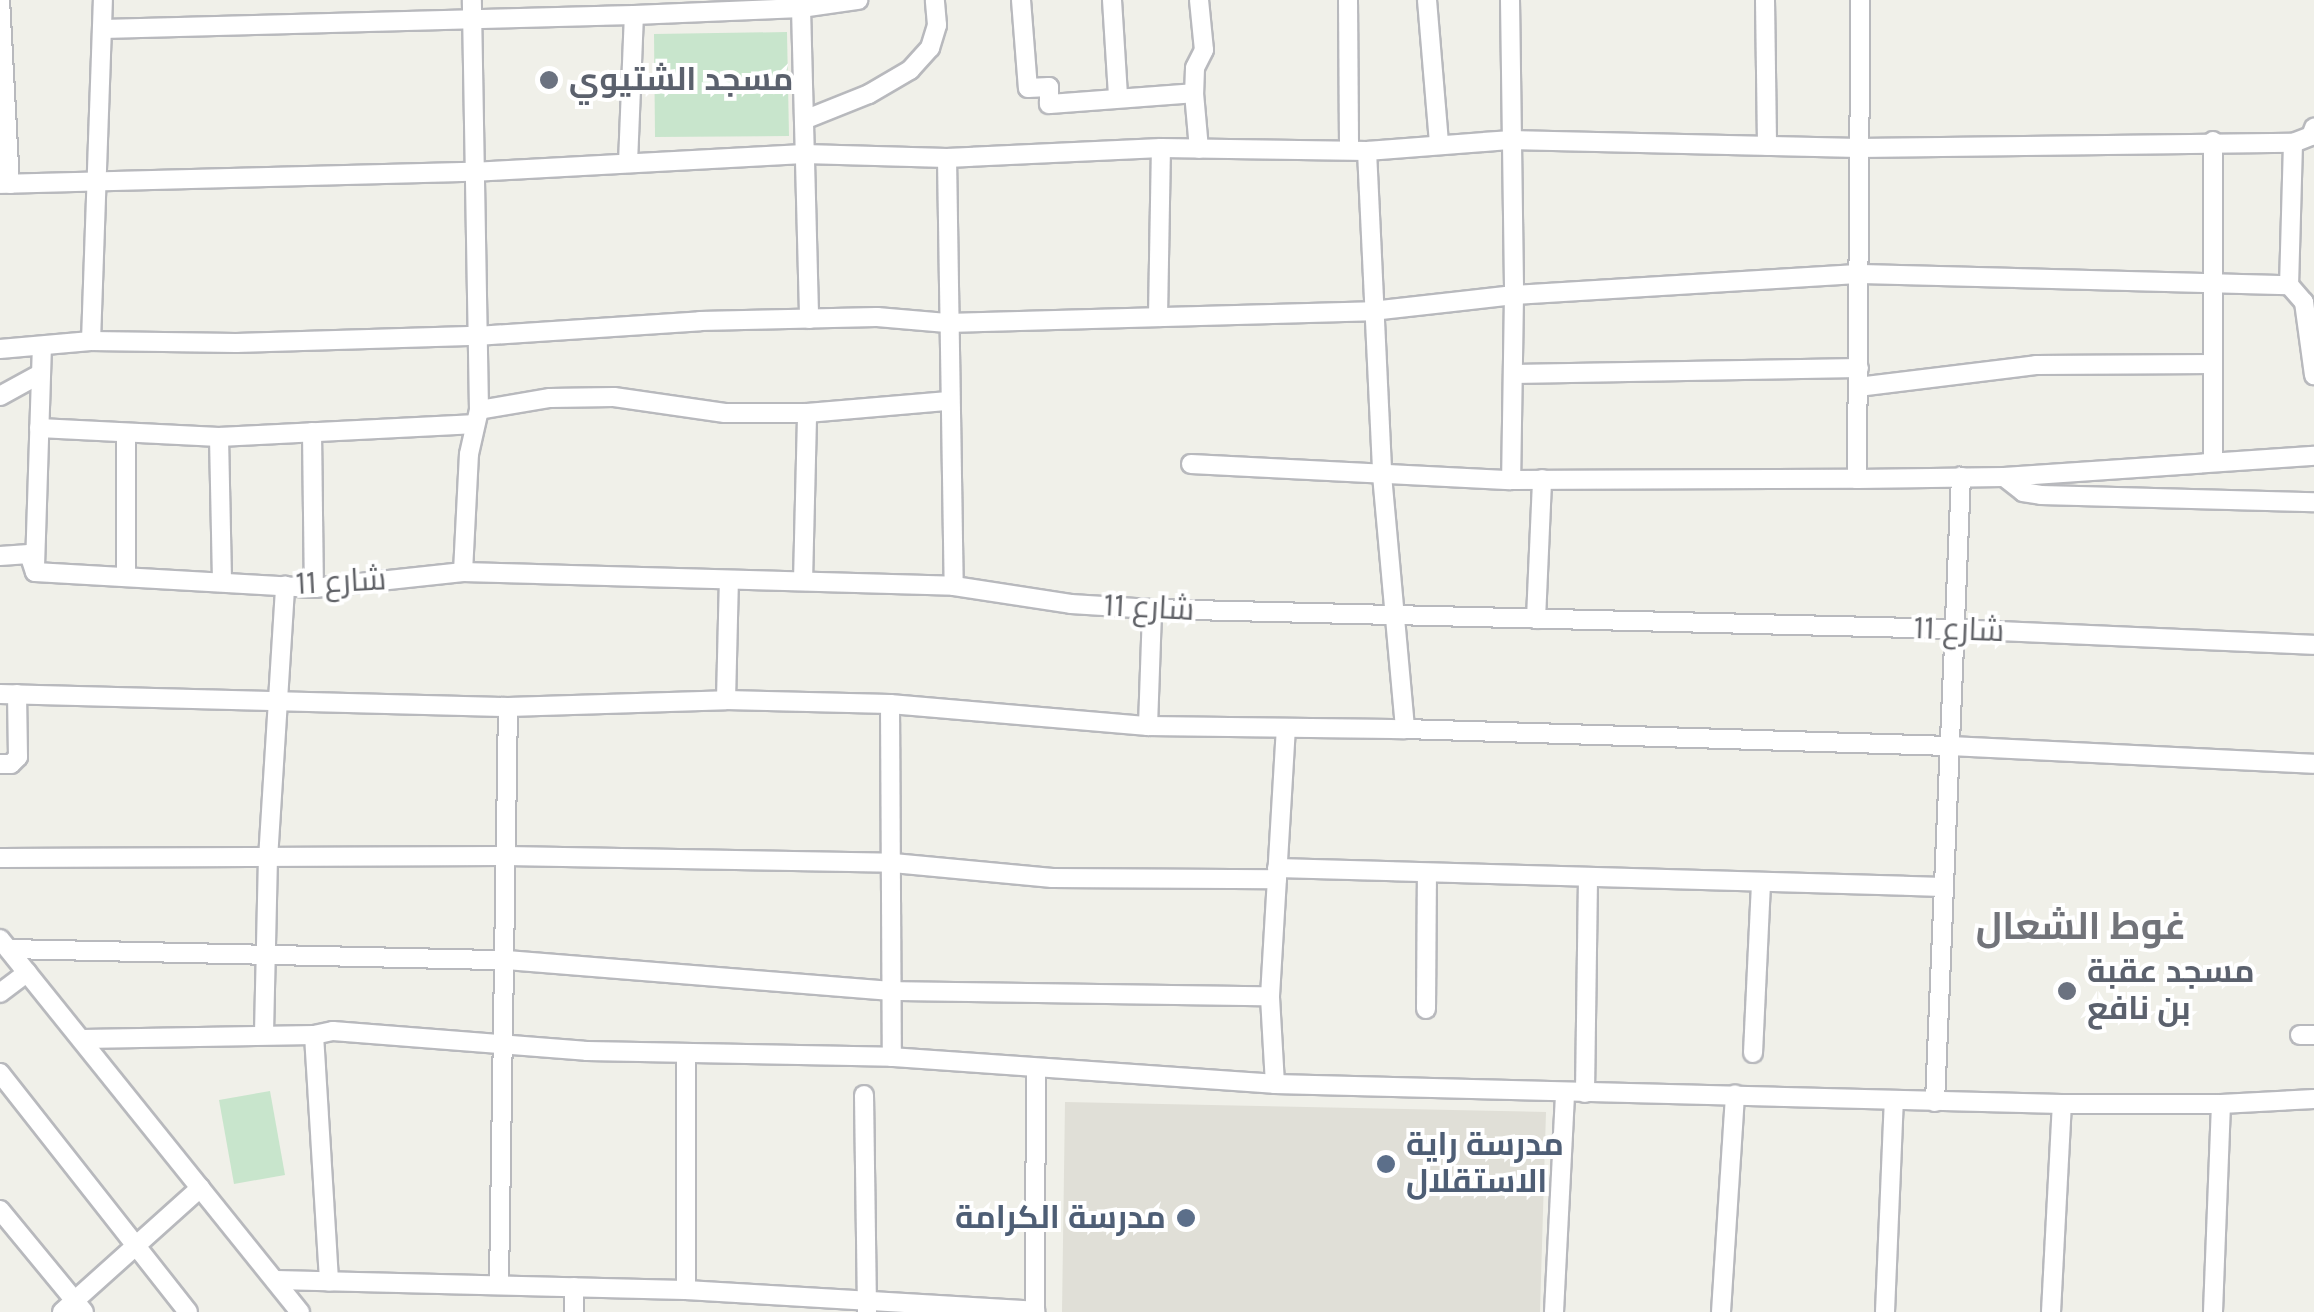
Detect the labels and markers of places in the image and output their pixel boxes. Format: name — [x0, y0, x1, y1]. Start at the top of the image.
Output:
place label: مسجد الشتيوي — [569, 61, 793, 99]
marker: مسجد الشتيوي — [538, 69, 560, 91]
place label: مسجد عقبة بن نافع — [2087, 954, 2255, 1029]
marker: مسجد عقبة بن نافع — [2056, 980, 2078, 1002]
place label: مدرسة راية الاستقلال — [1406, 1127, 1564, 1202]
marker: مدرسة راية الاستقلال — [1375, 1153, 1397, 1175]
place label: مدرسة الكرامة — [955, 1199, 1166, 1237]
marker: مدرسة الكرامة — [1175, 1207, 1197, 1229]

